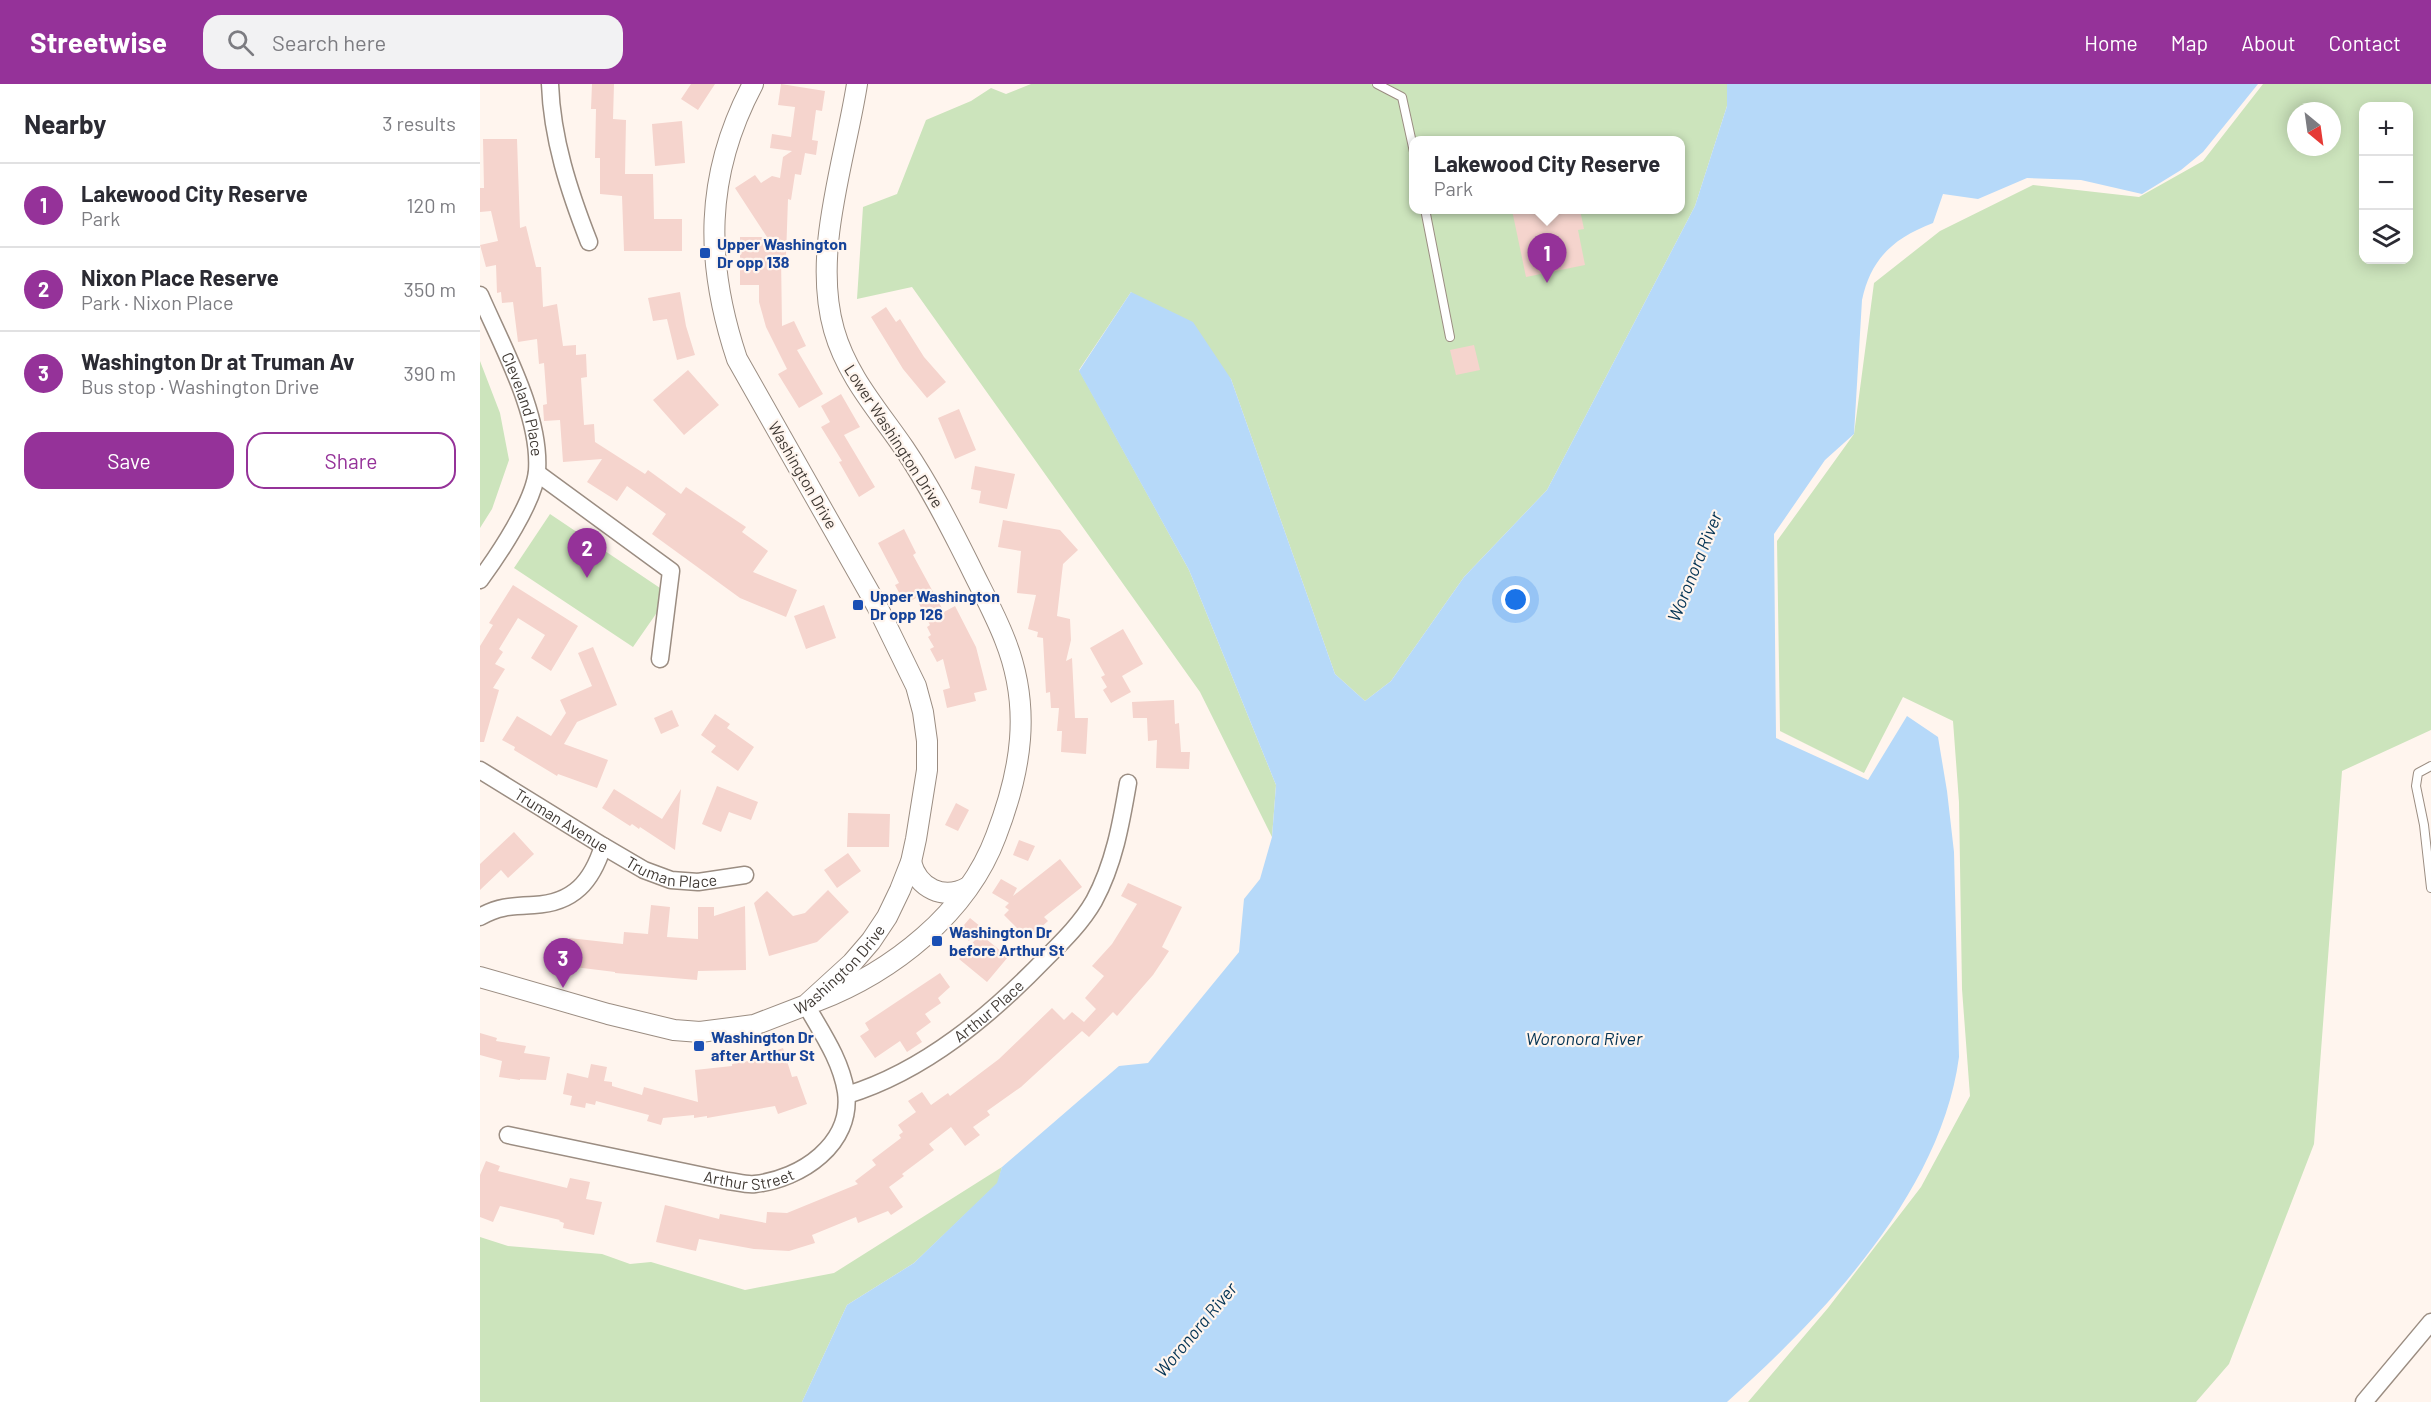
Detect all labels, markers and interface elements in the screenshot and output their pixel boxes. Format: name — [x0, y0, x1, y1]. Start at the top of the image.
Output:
search box — [203, 15, 623, 69]
text: Streetwise — [30, 25, 167, 59]
icon: search — [224, 26, 257, 59]
text: Search here — [272, 29, 386, 55]
text: Home — [2084, 30, 2138, 55]
text: Map — [2171, 30, 2208, 55]
text: About — [2241, 30, 2296, 55]
text: Contact — [2329, 30, 2401, 55]
north arrow — [2287, 102, 2341, 156]
map controls — [2359, 102, 2413, 264]
button: + — [2359, 102, 2413, 156]
text: Nearby — [24, 108, 106, 139]
text: 3 results — [382, 111, 456, 135]
popup — [1409, 136, 1685, 214]
text: Lakewood City Reserve — [1434, 150, 1660, 176]
button: − — [2359, 156, 2413, 210]
text: Park — [1434, 176, 1473, 200]
text: Lakewood City Reserve — [81, 180, 308, 206]
text: 1 — [40, 193, 47, 217]
text: 120 m — [406, 193, 456, 217]
text: Park — [81, 206, 120, 230]
button: layers — [2359, 210, 2413, 264]
place label: Upper Washington Dr opp 138 — [717, 234, 847, 271]
pin: 1 — [1528, 234, 1566, 283]
marker: Upper Washington Dr opp 138 — [698, 246, 712, 260]
text: Nixon Place Reserve — [81, 264, 279, 290]
text: 2 — [38, 277, 49, 301]
text: 350 m — [404, 277, 456, 301]
text: Park · Nixon Place — [81, 290, 234, 314]
text: Washington Dr at Truman Av — [81, 348, 354, 374]
street label: Cleveland Place — [498, 349, 547, 457]
street label: Lower Washington Drive — [841, 360, 948, 511]
text: 3 — [38, 361, 49, 385]
text: 390 m — [403, 361, 456, 385]
text: Bus stop · Washington Drive — [81, 374, 319, 398]
street label: Washington Drive — [765, 418, 842, 532]
button: Save — [24, 432, 234, 489]
button: Share — [246, 432, 456, 489]
water label: Woronora River — [1662, 508, 1726, 625]
pin: 2 — [568, 528, 606, 578]
your location — [1501, 585, 1530, 614]
place label: Upper Washington Dr opp 126 — [870, 586, 1000, 623]
marker: Upper Washington Dr opp 126 — [851, 598, 865, 612]
street label: Truman Avenue — [512, 784, 612, 856]
street label: Truman Place — [623, 852, 718, 891]
street label: Washington Drive — [791, 921, 888, 1018]
place label: Washington Dr before Arthur St — [949, 922, 1064, 959]
marker: Washington Dr before Arthur St — [930, 934, 944, 948]
pin: 3 — [544, 938, 583, 988]
street label: Arthur Place — [950, 976, 1027, 1046]
place label: Washington Dr after Arthur St — [711, 1027, 815, 1064]
water label: Woronora River — [1526, 1027, 1643, 1049]
marker: Washington Dr after Arthur St — [692, 1039, 706, 1053]
street label: Arthur Street — [702, 1164, 797, 1193]
water label: Woronora River — [1149, 1277, 1242, 1381]

